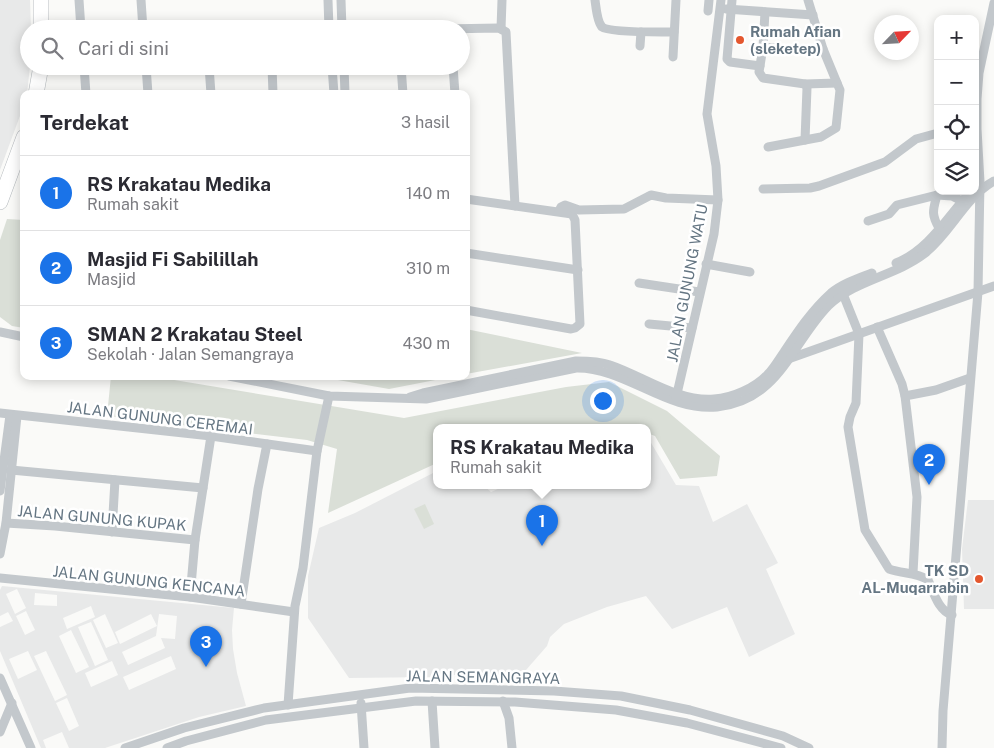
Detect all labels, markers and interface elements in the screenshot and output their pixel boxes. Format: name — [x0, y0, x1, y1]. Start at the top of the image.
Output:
north arrow — [874, 15, 919, 60]
map controls — [934, 15, 979, 195]
button: + — [934, 15, 979, 60]
search box — [20, 20, 470, 75]
place label: Rumah Afian (sleketep) — [750, 23, 841, 57]
icon: search — [38, 34, 66, 62]
marker: Rumah Afian (sleketep) — [734, 34, 746, 46]
text: Cari di sini — [78, 37, 169, 59]
button: − — [934, 60, 979, 105]
button: locate — [934, 105, 979, 150]
text: Terdekat — [40, 110, 129, 135]
text: 3 hasil — [401, 113, 450, 132]
button: layers — [934, 150, 979, 195]
text: RS Krakatau Medika — [87, 173, 271, 195]
text: 1 — [53, 184, 59, 203]
text: 140 m — [406, 184, 450, 203]
text: Rumah sakit — [87, 195, 179, 214]
street label: JALAN GUNUNG WATU — [663, 203, 711, 363]
text: Masjid Fi Sabilillah — [87, 248, 258, 270]
text: 2 — [51, 259, 61, 278]
text: 310 m — [406, 259, 450, 278]
text: Masjid — [87, 270, 136, 289]
text: SMAN 2 Krakatau Steel — [87, 323, 303, 345]
text: 3 — [51, 334, 61, 353]
text: 430 m — [402, 334, 450, 353]
text: Sekolah · Jalan Semangraya — [87, 345, 294, 364]
your location — [590, 388, 616, 414]
street label: JALAN GUNUNG CEREMAI — [66, 398, 254, 438]
popup — [433, 424, 651, 489]
text: RS Krakatau Medika — [450, 436, 634, 458]
pin: 2 — [913, 444, 945, 485]
text: Rumah sakit — [450, 458, 542, 477]
street label: JALAN GUNUNG KUPAK — [17, 502, 187, 534]
pin: 1 — [526, 505, 558, 546]
street label: JALAN GUNUNG KENCANA — [52, 562, 246, 600]
place label: TK SD AL-Muqarrabin — [861, 562, 969, 596]
marker: TK SD AL-Muqarrabin — [973, 573, 985, 585]
pin: 3 — [190, 626, 222, 667]
street label: JALAN SEMANGRAYA — [406, 667, 561, 687]

